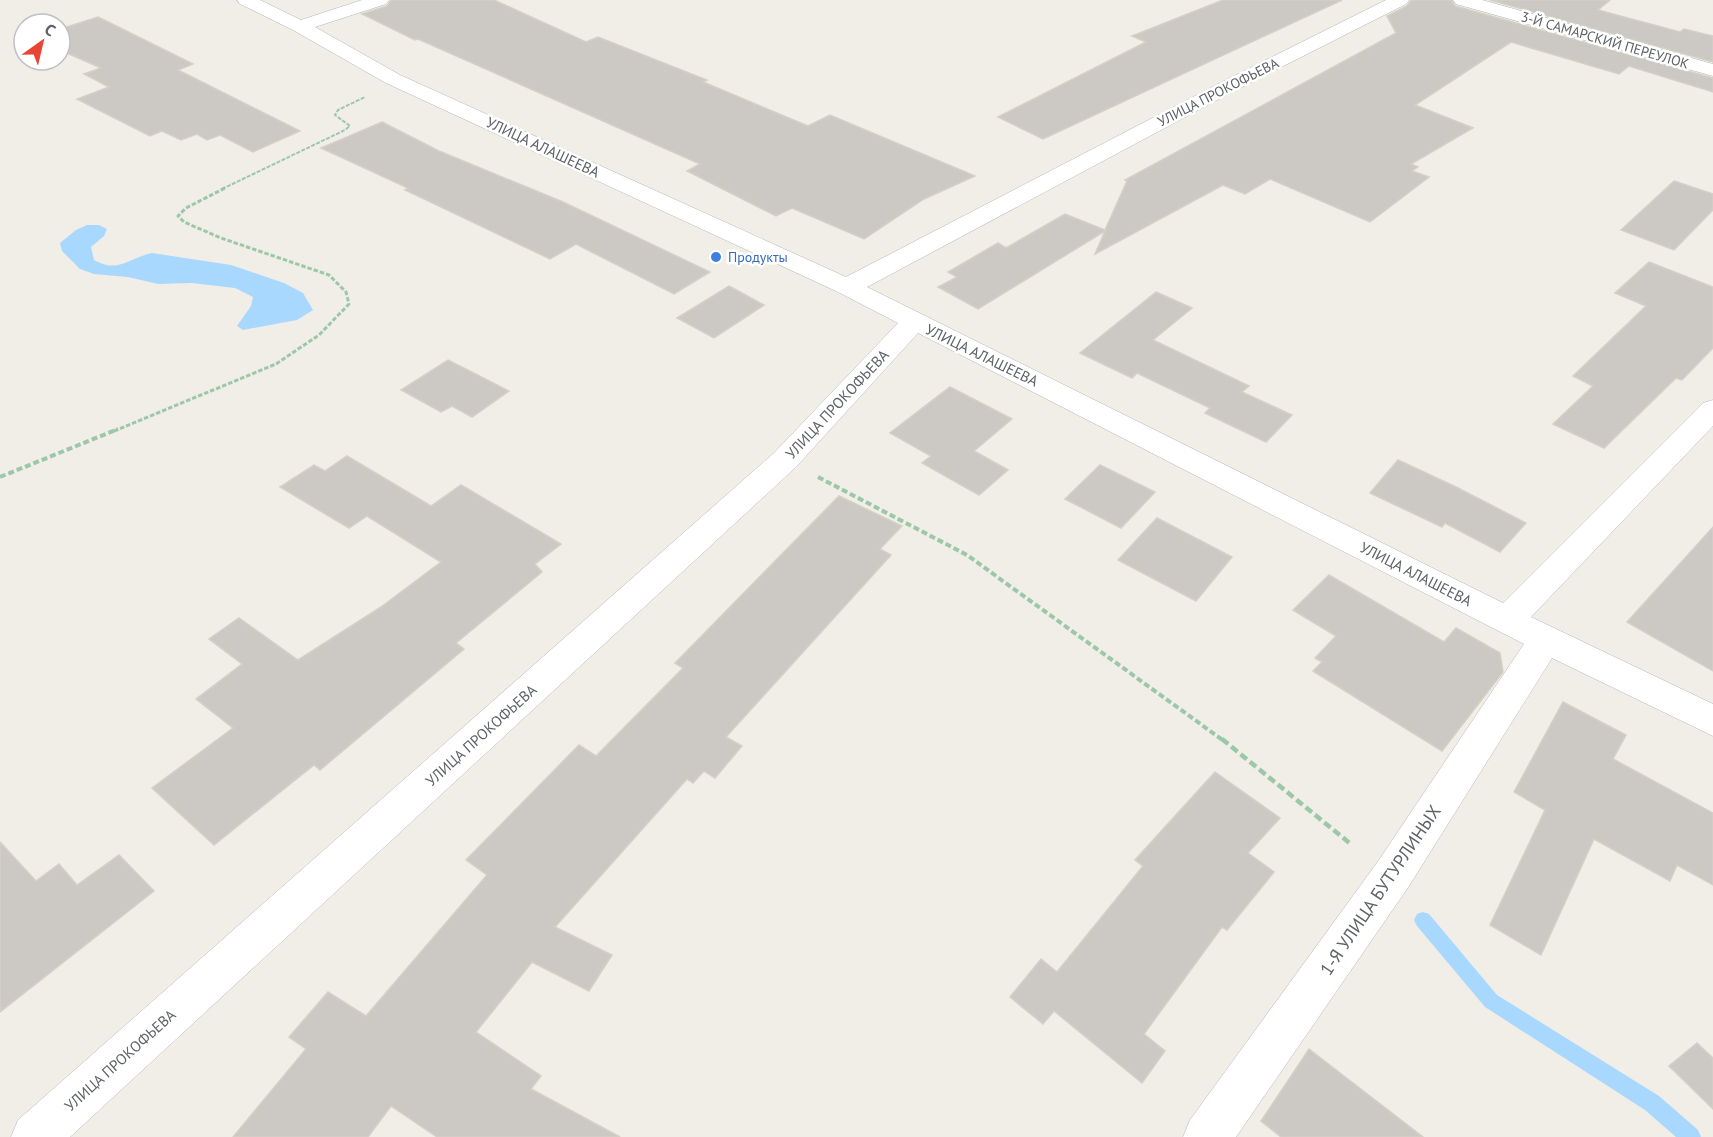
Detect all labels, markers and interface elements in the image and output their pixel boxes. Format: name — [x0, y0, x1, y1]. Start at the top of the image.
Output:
street label: 3-Й САМАРСКИЙ ПЕРЕУЛОК — [1519, 7, 1692, 73]
north arrow — [12, 12, 72, 72]
text: С — [41, 19, 60, 40]
street label: УЛИЦА ПРОКОФЬЕВА — [1155, 53, 1282, 130]
street label: УЛИЦА АЛАШЕЕВА — [483, 112, 603, 182]
place label: Продукты — [728, 248, 788, 266]
marker: Продукты — [709, 250, 723, 264]
street label: УЛИЦА АЛАШЕЕВА — [923, 319, 1042, 391]
street label: УЛИЦА ПРОКОФЬЕВА — [781, 345, 893, 463]
street label: УЛИЦА АЛАШЕЕВА — [1357, 538, 1475, 610]
street label: УЛИЦА ПРОКОФЬЕВА — [422, 680, 541, 790]
street label: 1-Я УЛИЦА БУТУРЛИНЫХ — [1314, 801, 1446, 979]
street label: УЛИЦА ПРОКОФЬЕВА — [61, 1005, 180, 1115]

